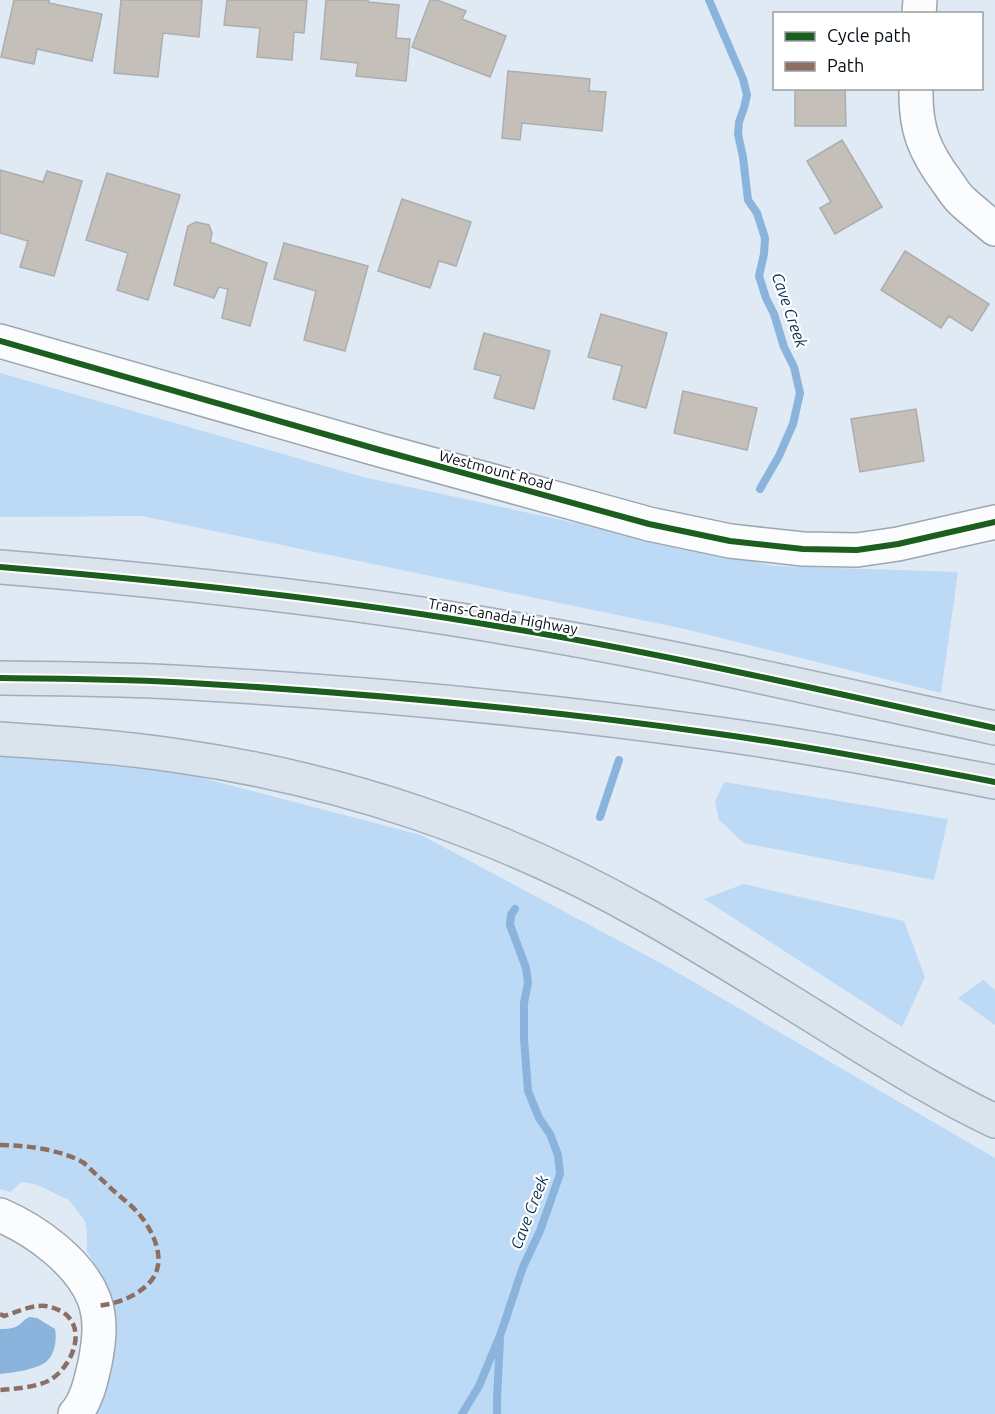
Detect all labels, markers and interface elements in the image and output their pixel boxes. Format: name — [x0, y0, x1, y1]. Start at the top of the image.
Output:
legend — [773, 12, 983, 90]
text: Cycle path — [827, 25, 911, 45]
text: Path — [827, 55, 864, 75]
water label: Cave Creek — [769, 270, 811, 351]
street label: Westmount Road — [437, 447, 555, 493]
street label: Trans-Canada Highway — [427, 594, 579, 638]
water label: Cave Creek — [507, 1172, 552, 1252]

